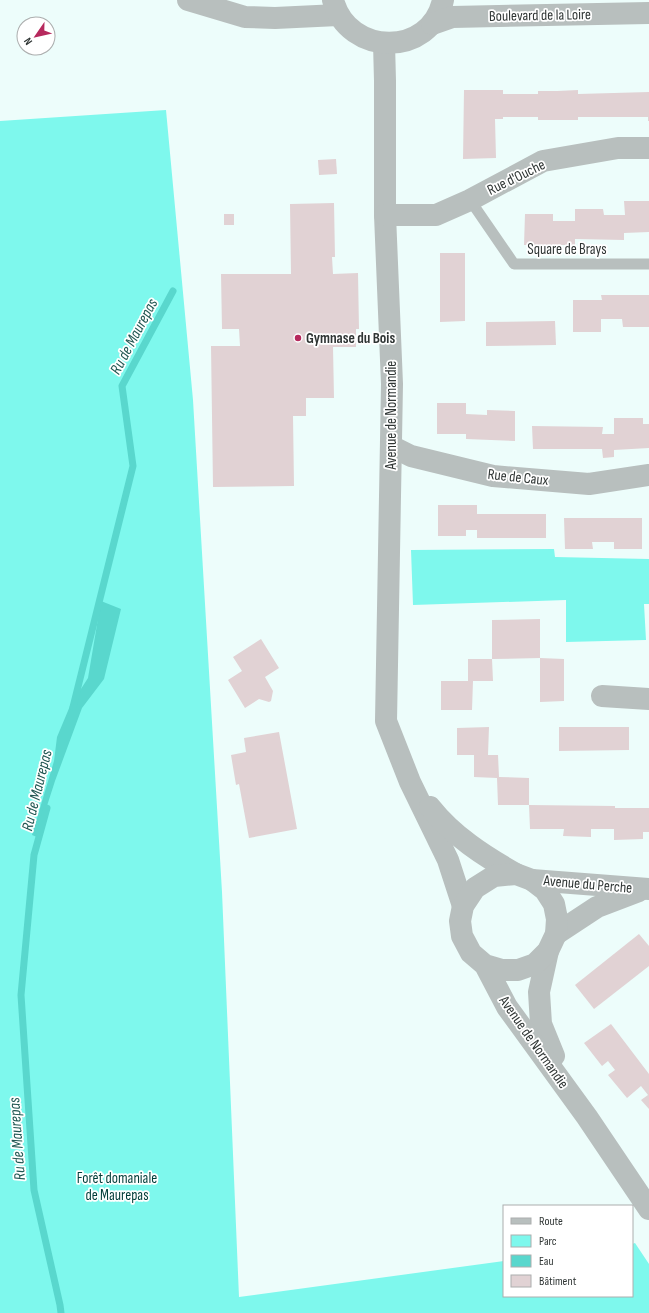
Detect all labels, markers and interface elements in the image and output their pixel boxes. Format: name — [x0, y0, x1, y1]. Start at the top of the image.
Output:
street label: Boulevard de la Loire — [489, 5, 591, 26]
north arrow — [16, 16, 56, 56]
text: N — [21, 35, 35, 47]
street label: Rue d'Ouche — [484, 155, 548, 200]
street label: Square de Brays — [527, 240, 607, 259]
water label: Ru de Maurepas — [106, 295, 162, 378]
place label: Gymnase du Bois — [306, 329, 395, 348]
marker: Gymnase du Bois — [293, 333, 303, 343]
street label: Avenue de Normandie — [382, 361, 401, 470]
street label: Rue de Caux — [487, 465, 550, 490]
water label: Ru de Maurepas — [18, 747, 57, 833]
street label: Avenue du Perche — [542, 871, 633, 898]
street label: Avenue de Normandie — [494, 991, 573, 1092]
water label: Ru de Maurepas — [5, 1096, 30, 1181]
park label: Forêt domaniale de Maurepas — [77, 1169, 157, 1205]
legend — [503, 1205, 633, 1297]
text: Route — [539, 1214, 563, 1229]
text: Parc — [539, 1234, 557, 1249]
text: Eau — [539, 1254, 553, 1269]
text: Bâtiment — [539, 1274, 577, 1289]

